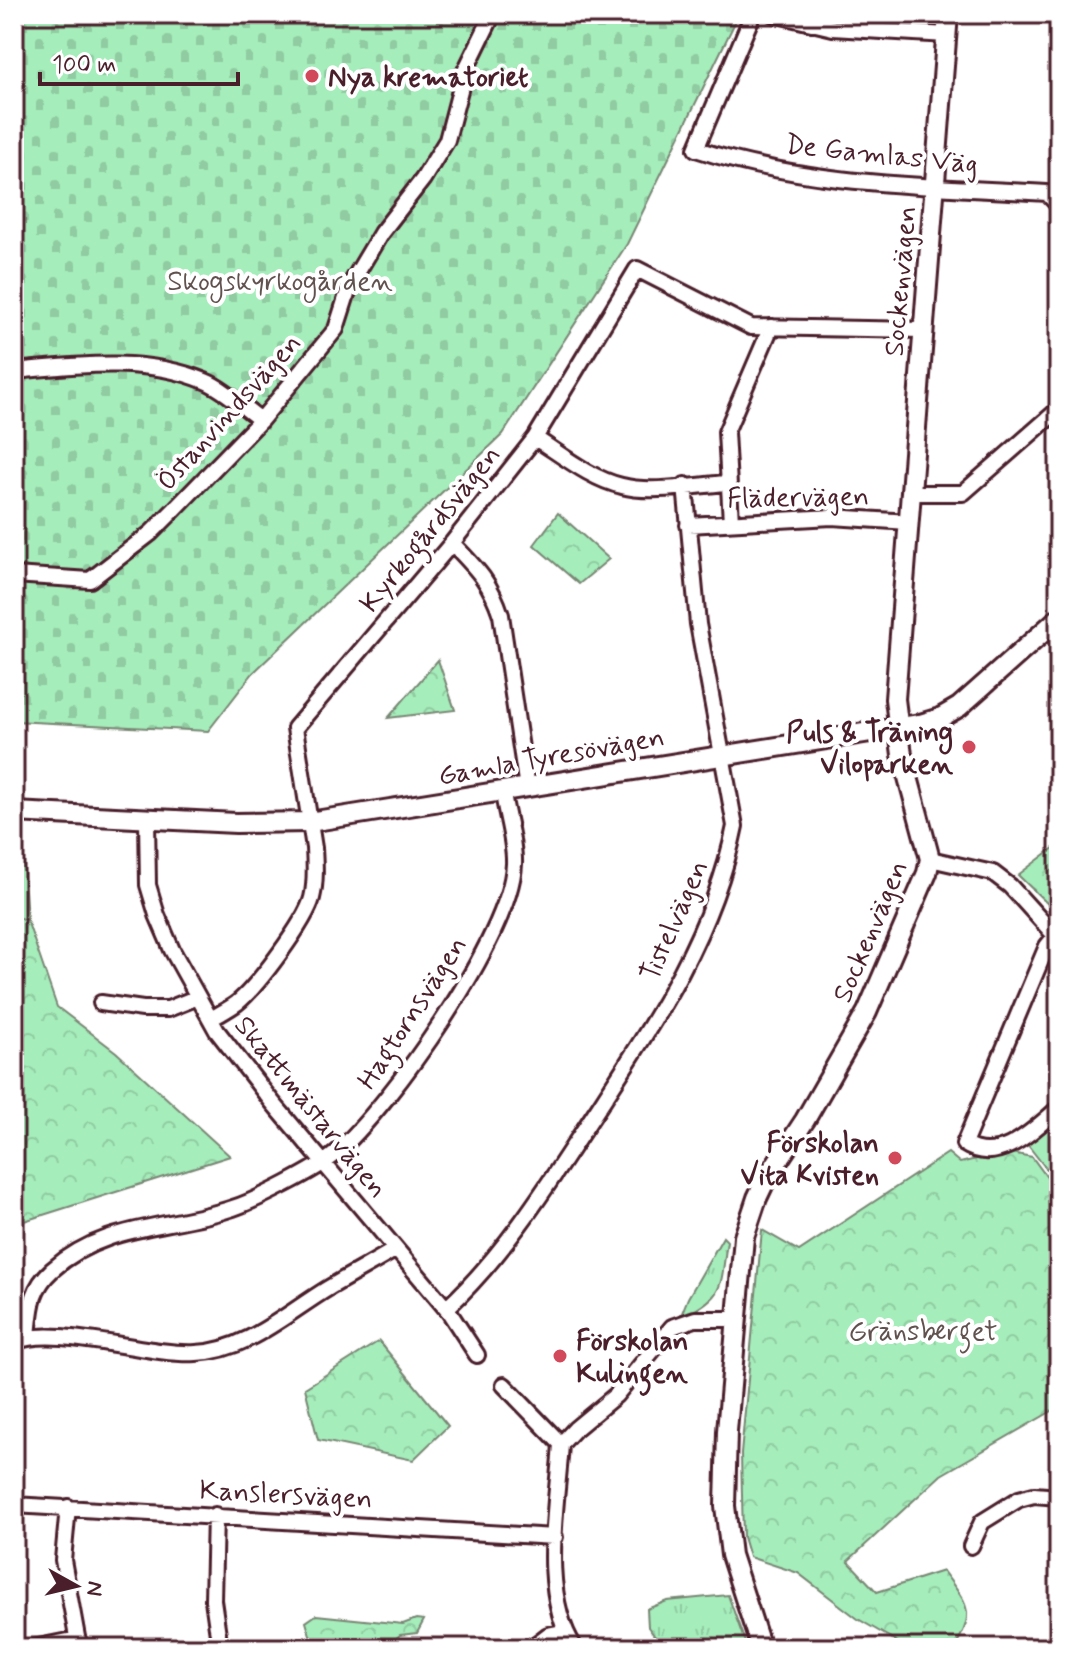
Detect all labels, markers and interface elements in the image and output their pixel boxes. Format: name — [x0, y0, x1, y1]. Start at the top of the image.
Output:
scale bar — [40, 36, 238, 86]
text: 100 m — [52, 50, 116, 81]
place label: Nya krematoriet — [328, 60, 529, 97]
marker: Nya krematoriet — [303, 67, 321, 85]
street label: De Gamlas Väg — [784, 127, 980, 184]
street label: Sockenvägen — [876, 205, 926, 358]
park label: Skogskyrkogården — [167, 264, 393, 303]
street label: Östanvindsvägen — [149, 326, 310, 499]
street label: Kyrkogårdsvägen — [352, 438, 512, 623]
street label: Flädervägen — [727, 479, 869, 518]
place label: Puls & Träning Viloparken — [786, 715, 954, 784]
street label: Gamla Tyresövägen — [435, 719, 667, 796]
marker: Puls & Träning Viloparken — [960, 738, 978, 756]
street label: Tistelvägen — [632, 855, 718, 988]
street label: Sockenvägen — [825, 855, 918, 1009]
street label: Hagtornsvägen — [350, 930, 479, 1099]
street label: Skattmästarvägen — [225, 1009, 395, 1207]
place label: Förskolan Vita Kvisten — [740, 1126, 879, 1195]
marker: Förskolan Vita Kvisten — [886, 1149, 904, 1167]
park label: Gränsberget — [849, 1314, 997, 1354]
place label: Förskolan Kulingen — [576, 1324, 689, 1396]
marker: Förskolan Kulingen — [551, 1347, 569, 1365]
street label: Kanslersvägen — [199, 1472, 373, 1518]
north arrow — [36, 1546, 116, 1626]
text: N — [79, 1579, 109, 1598]

